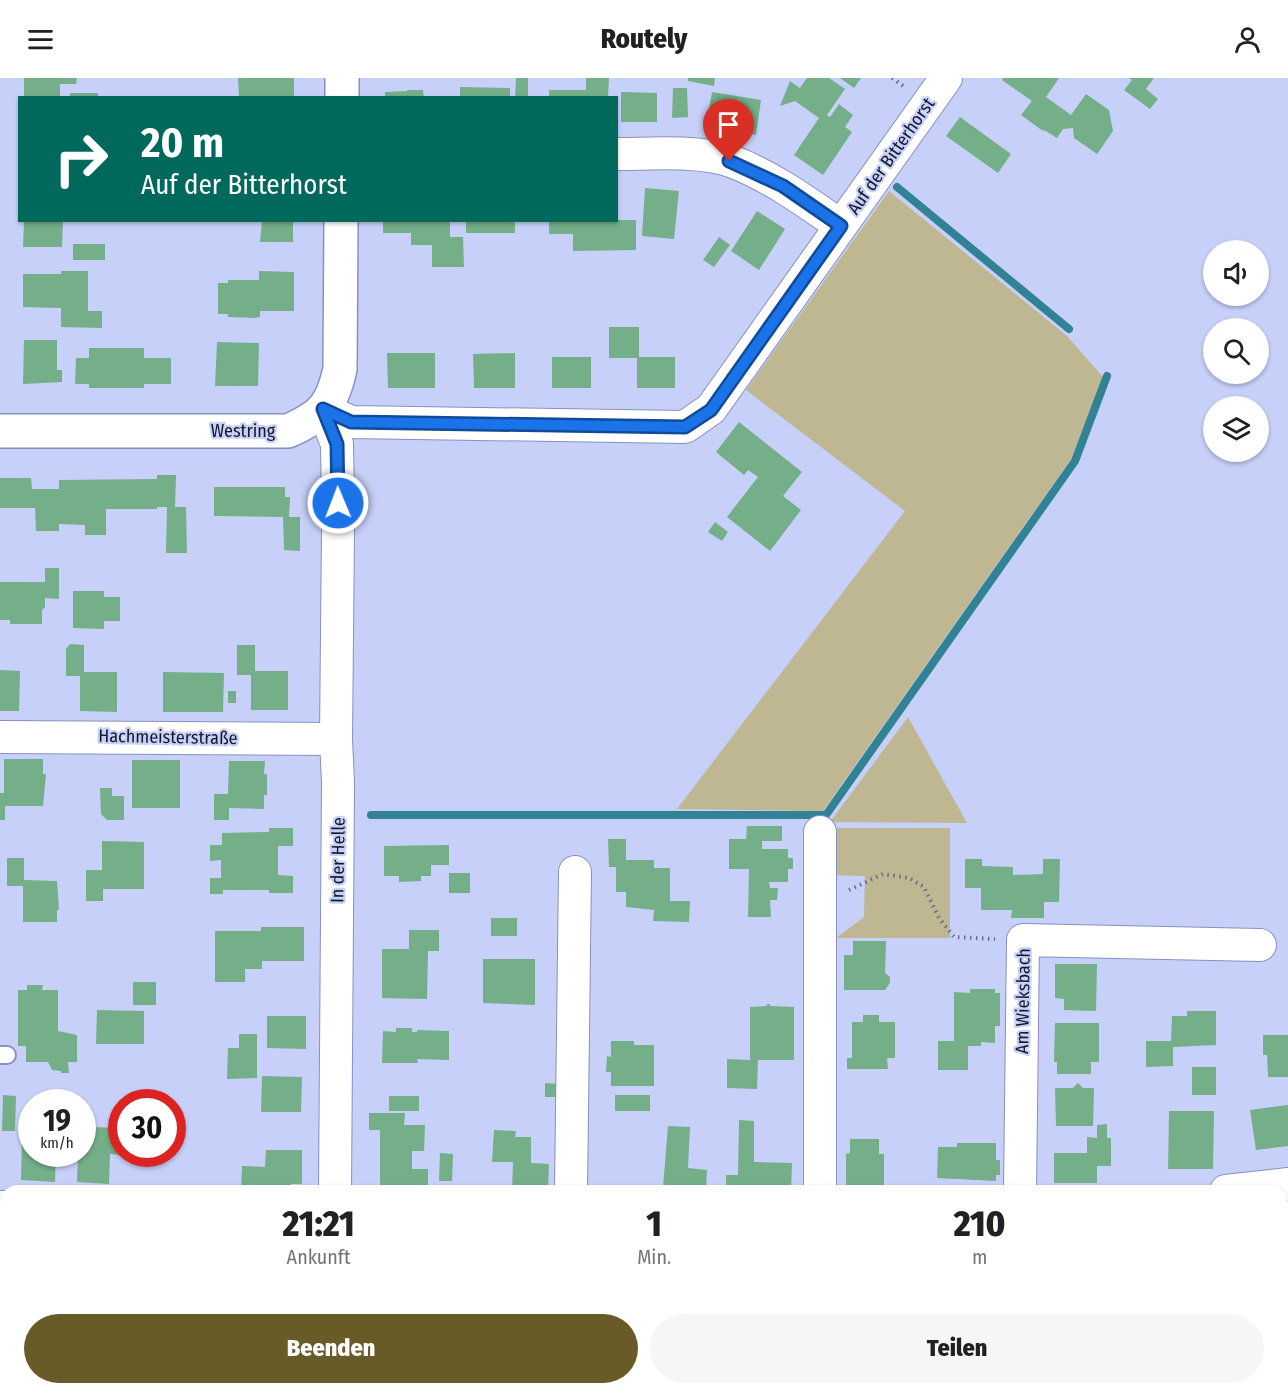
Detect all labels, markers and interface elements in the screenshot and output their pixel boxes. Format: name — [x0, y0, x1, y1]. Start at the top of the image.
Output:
icon: menu — [24, 23, 57, 56]
text: Routely — [601, 23, 687, 55]
icon: person — [1231, 23, 1264, 56]
street label: Auf der Bitterhorst — [843, 93, 939, 219]
pin — [703, 99, 754, 161]
icon: arrive — [712, 108, 745, 141]
text: 20 m — [141, 118, 224, 168]
icon: right — [42, 120, 120, 198]
text: Auf der Bitterhorst — [141, 169, 347, 201]
map controls — [1203, 240, 1269, 462]
button: sound — [1203, 240, 1269, 306]
button: search — [1203, 318, 1269, 384]
button: layers — [1203, 396, 1269, 462]
street label: Westring — [211, 420, 276, 442]
position arrow — [306, 471, 370, 535]
street label: Hachmeisterstraße — [98, 725, 238, 749]
street label: In der Helle — [326, 817, 350, 903]
street label: Am Wieksbach — [1011, 948, 1035, 1054]
speed limit sign: 30 — [108, 1089, 186, 1167]
text: 19 — [43, 1103, 71, 1139]
text: km/h — [40, 1134, 74, 1152]
text: 21:21 — [282, 1202, 355, 1246]
text: 1 — [646, 1202, 662, 1246]
text: 210 — [954, 1202, 1006, 1246]
text: Ankunft — [287, 1245, 351, 1269]
text: Min. — [637, 1245, 671, 1269]
text: m — [972, 1245, 987, 1269]
button: Beenden — [24, 1314, 638, 1383]
button: Teilen — [650, 1314, 1264, 1383]

